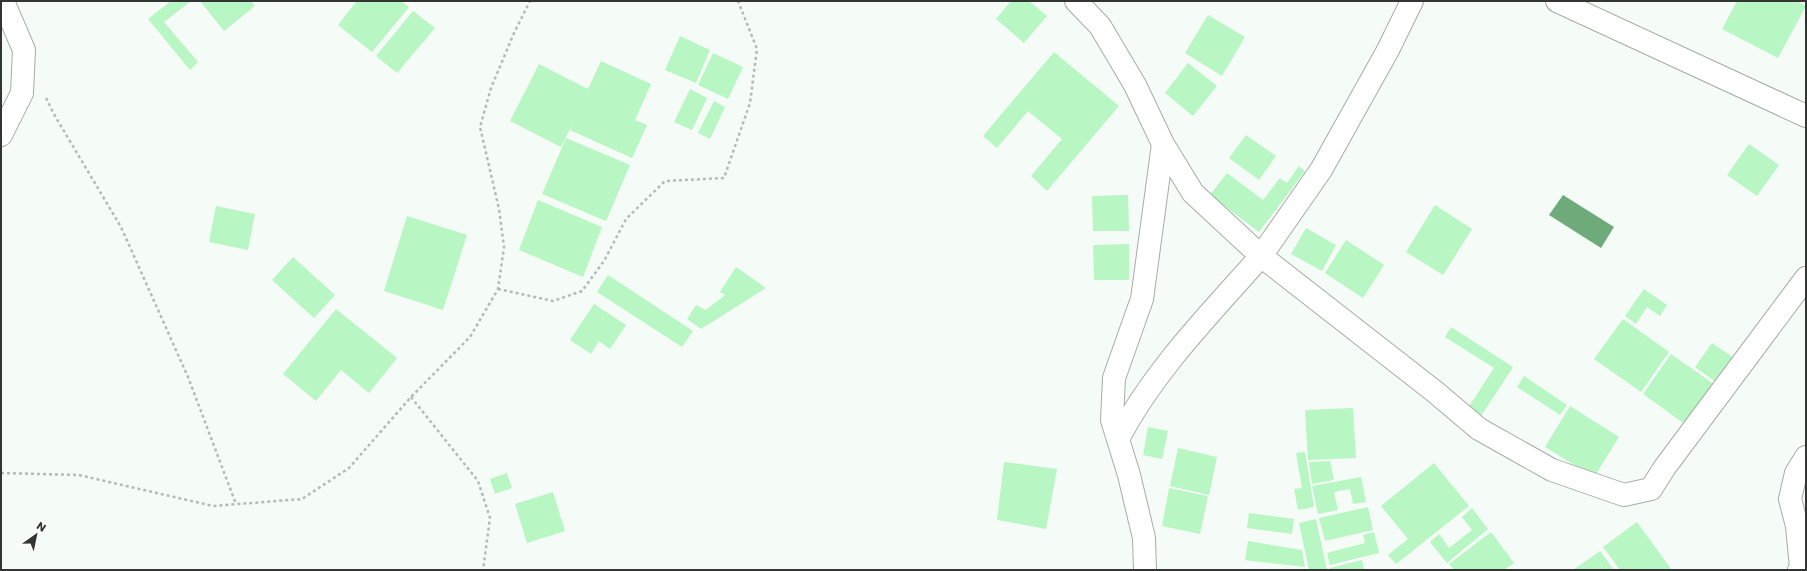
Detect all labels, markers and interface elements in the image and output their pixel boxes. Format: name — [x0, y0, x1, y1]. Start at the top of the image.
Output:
north arrow — [16, 515, 56, 555]
text: N — [34, 518, 49, 536]

